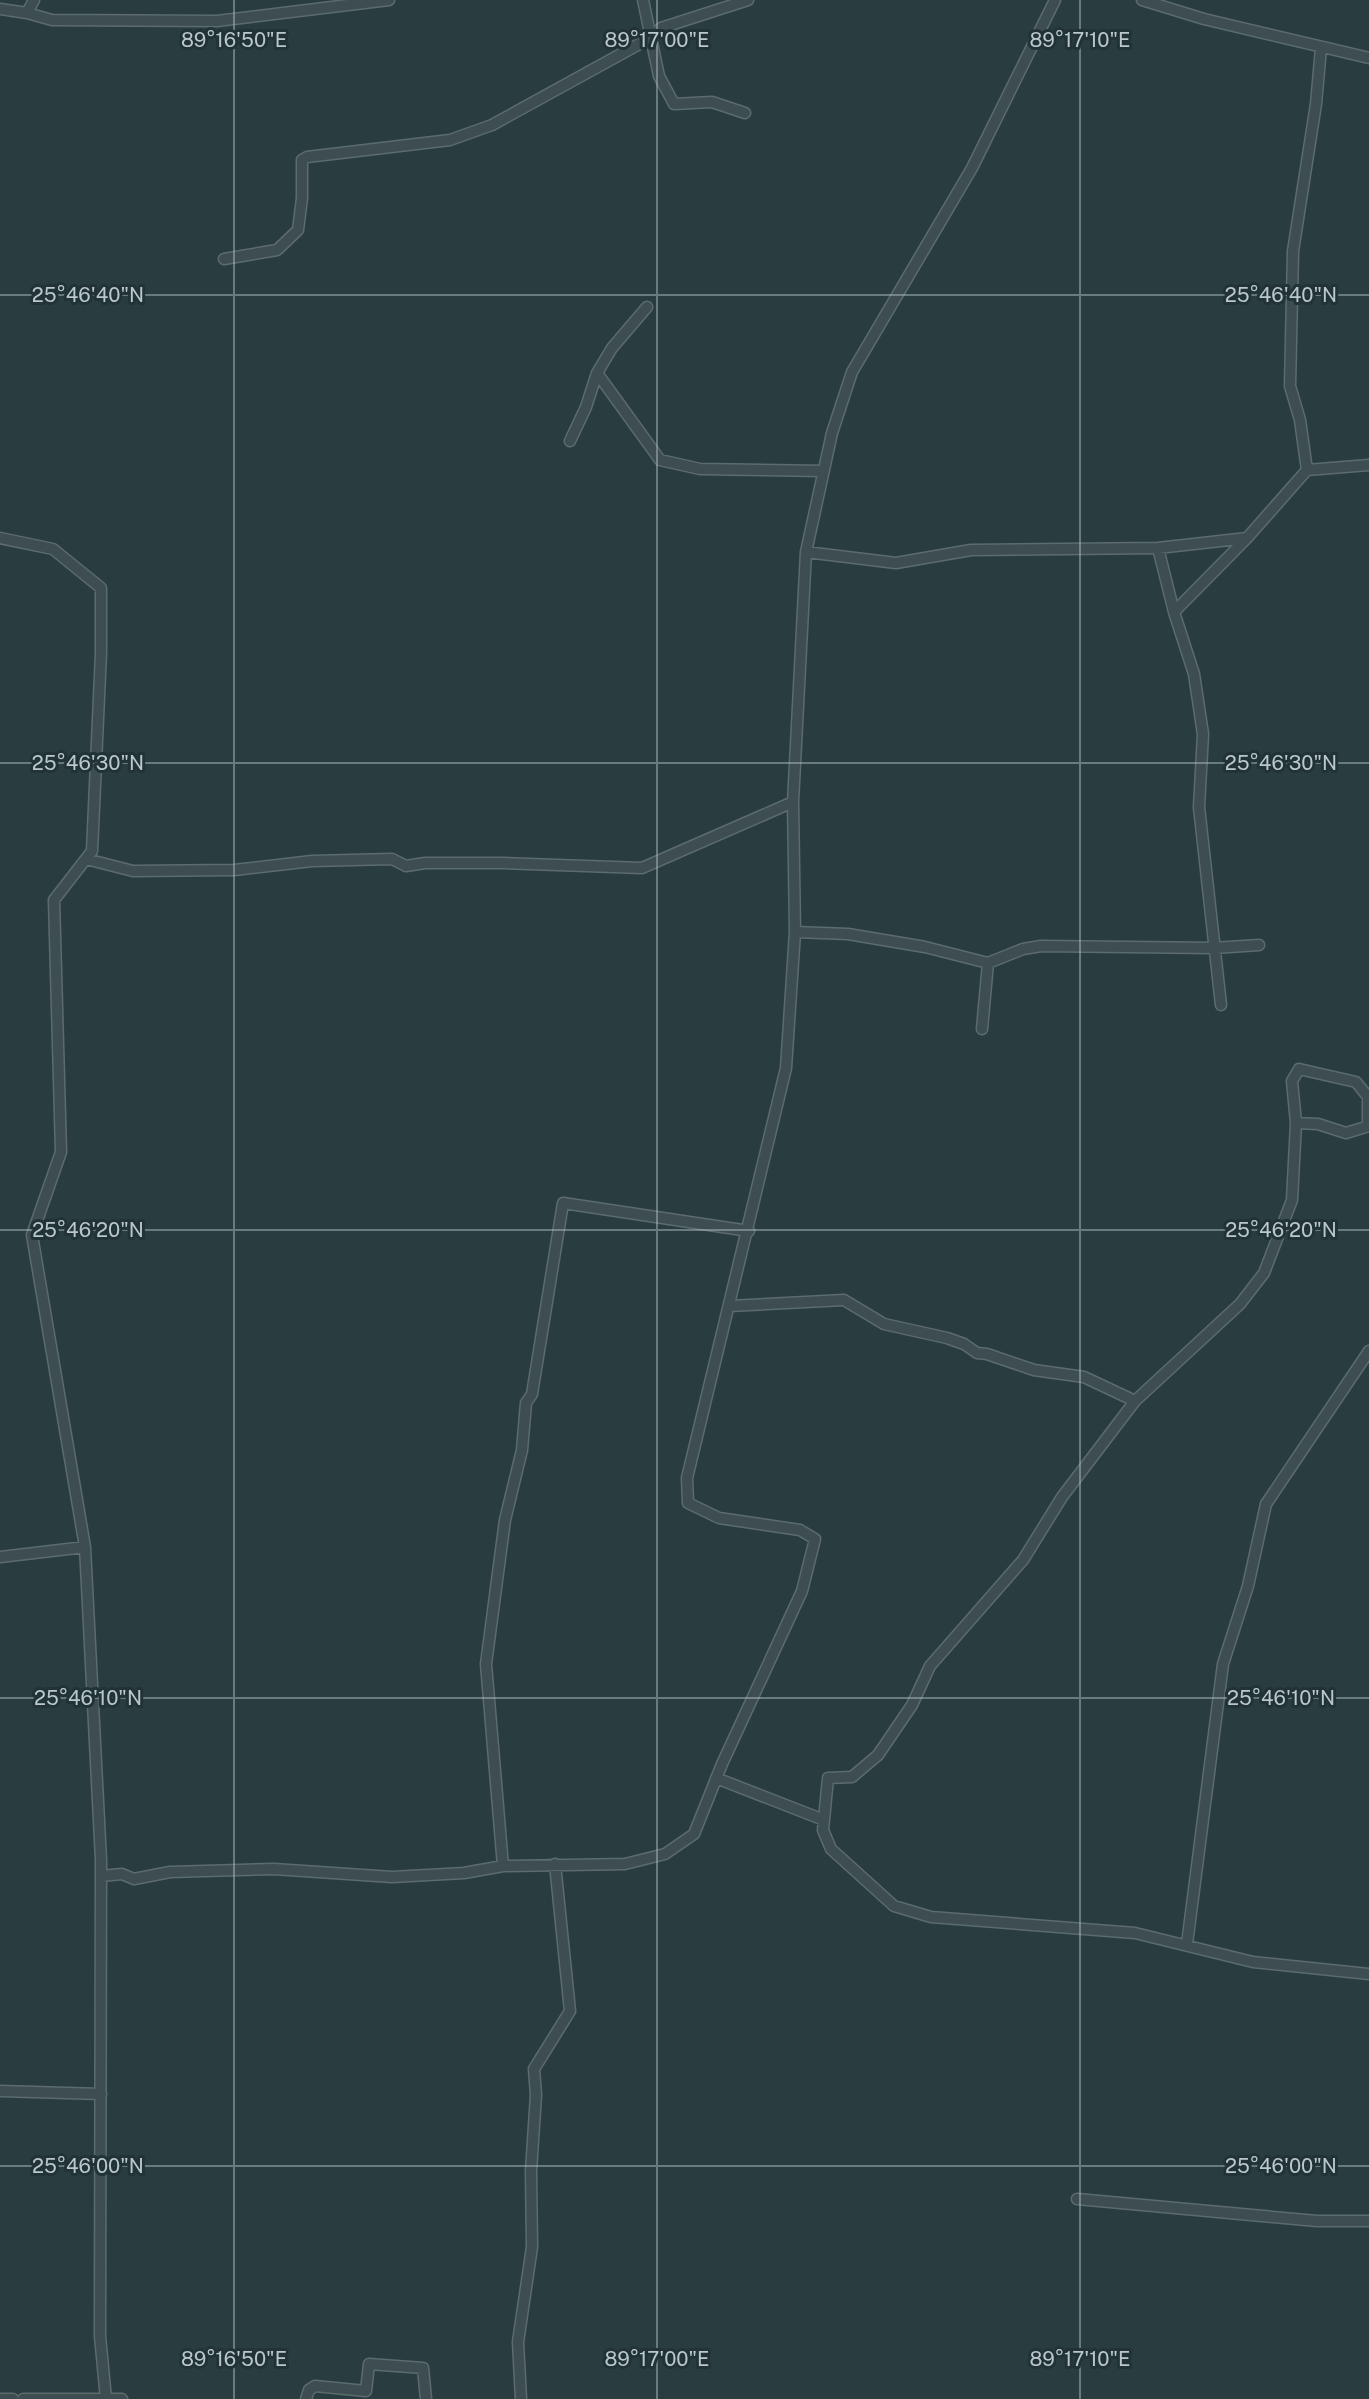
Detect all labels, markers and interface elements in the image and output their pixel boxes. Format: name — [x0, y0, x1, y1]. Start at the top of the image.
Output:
text: 89°16'50"E — [181, 28, 287, 52]
text: 89°17'00"E — [605, 28, 709, 52]
text: 89°17'10"E — [1030, 28, 1130, 52]
text: 25°46'40"N — [32, 283, 144, 307]
text: 25°46'40"N — [1225, 283, 1337, 307]
text: 25°46'30"N — [32, 751, 144, 775]
text: 25°46'30"N — [1225, 751, 1337, 775]
text: 25°46'20"N — [32, 1218, 144, 1242]
text: 25°46'20"N — [1225, 1218, 1337, 1242]
text: 25°46'10"N — [34, 1686, 142, 1710]
text: 25°46'10"N — [1227, 1686, 1335, 1710]
text: 25°46'00"N — [32, 2154, 144, 2178]
text: 25°46'00"N — [1225, 2154, 1337, 2178]
text: 89°16'50"E — [181, 2347, 287, 2371]
text: 89°17'00"E — [605, 2347, 709, 2371]
text: 89°17'10"E — [1030, 2347, 1130, 2371]

